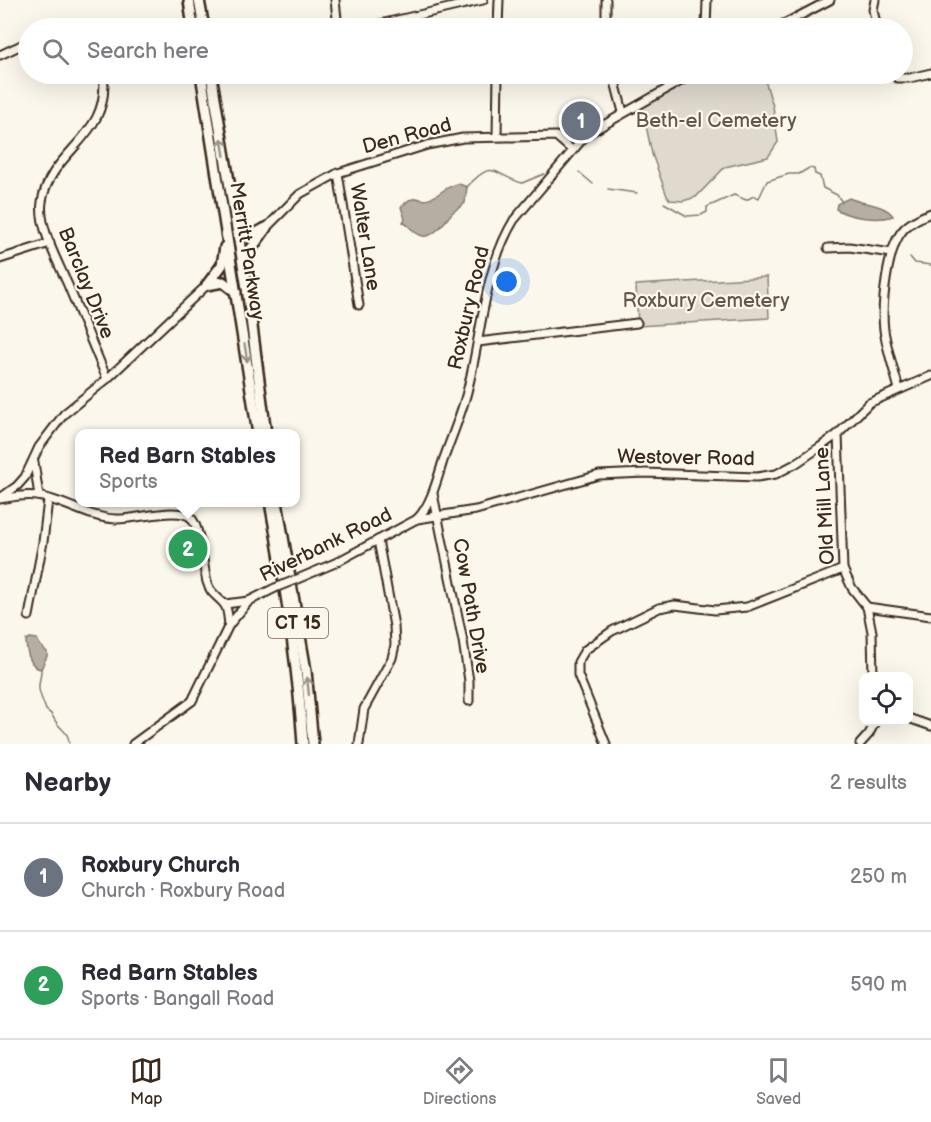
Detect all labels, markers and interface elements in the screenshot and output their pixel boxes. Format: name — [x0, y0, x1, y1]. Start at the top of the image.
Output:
search box — [18, 18, 913, 84]
icon: search — [39, 35, 72, 68]
text: Search here — [87, 38, 209, 65]
pin: 1 — [562, 98, 600, 144]
park label: Beth-el Cemetery — [636, 109, 796, 133]
street label: Den Road — [360, 113, 454, 159]
one-way arrow — [218, 138, 229, 157]
street label: Merritt Parkway — [224, 180, 270, 322]
street label: Walter Lane — [345, 182, 385, 292]
street label: Barclay Drive — [53, 224, 119, 342]
street label: Roxbury Road — [443, 244, 495, 372]
your location — [492, 267, 521, 296]
park label: Roxbury Cemetery — [623, 289, 790, 313]
one-way arrow — [240, 343, 251, 362]
popup — [75, 429, 300, 507]
text: Red Barn Stables — [99, 443, 276, 470]
street label: Westover Road — [617, 445, 755, 471]
street label: Old Mill Lane — [810, 446, 840, 566]
text: Sports — [99, 470, 158, 494]
street label: Riverbank Road — [256, 503, 396, 587]
pin: 2 — [168, 526, 207, 572]
street label: Cow Path Drive — [447, 536, 495, 676]
road number: CT 15 — [268, 608, 328, 638]
map controls — [859, 672, 913, 726]
button: locate — [859, 672, 913, 726]
one-way arrow — [302, 676, 313, 696]
text: Nearby — [24, 768, 111, 799]
text: 2 results — [830, 771, 907, 795]
text: Roxbury Church — [81, 852, 240, 879]
text: 1 — [39, 865, 48, 889]
text: 250 m — [850, 865, 907, 889]
text: Church · Roxbury Road — [81, 879, 285, 903]
text: Red Barn Stables — [81, 960, 258, 987]
text: 2 — [38, 973, 49, 997]
text: 590 m — [850, 973, 907, 997]
text: Sports · Bangall Road — [81, 987, 274, 1011]
tab: Map — [130, 1054, 163, 1109]
tab: Directions — [423, 1054, 496, 1109]
tab: Saved — [756, 1054, 801, 1109]

